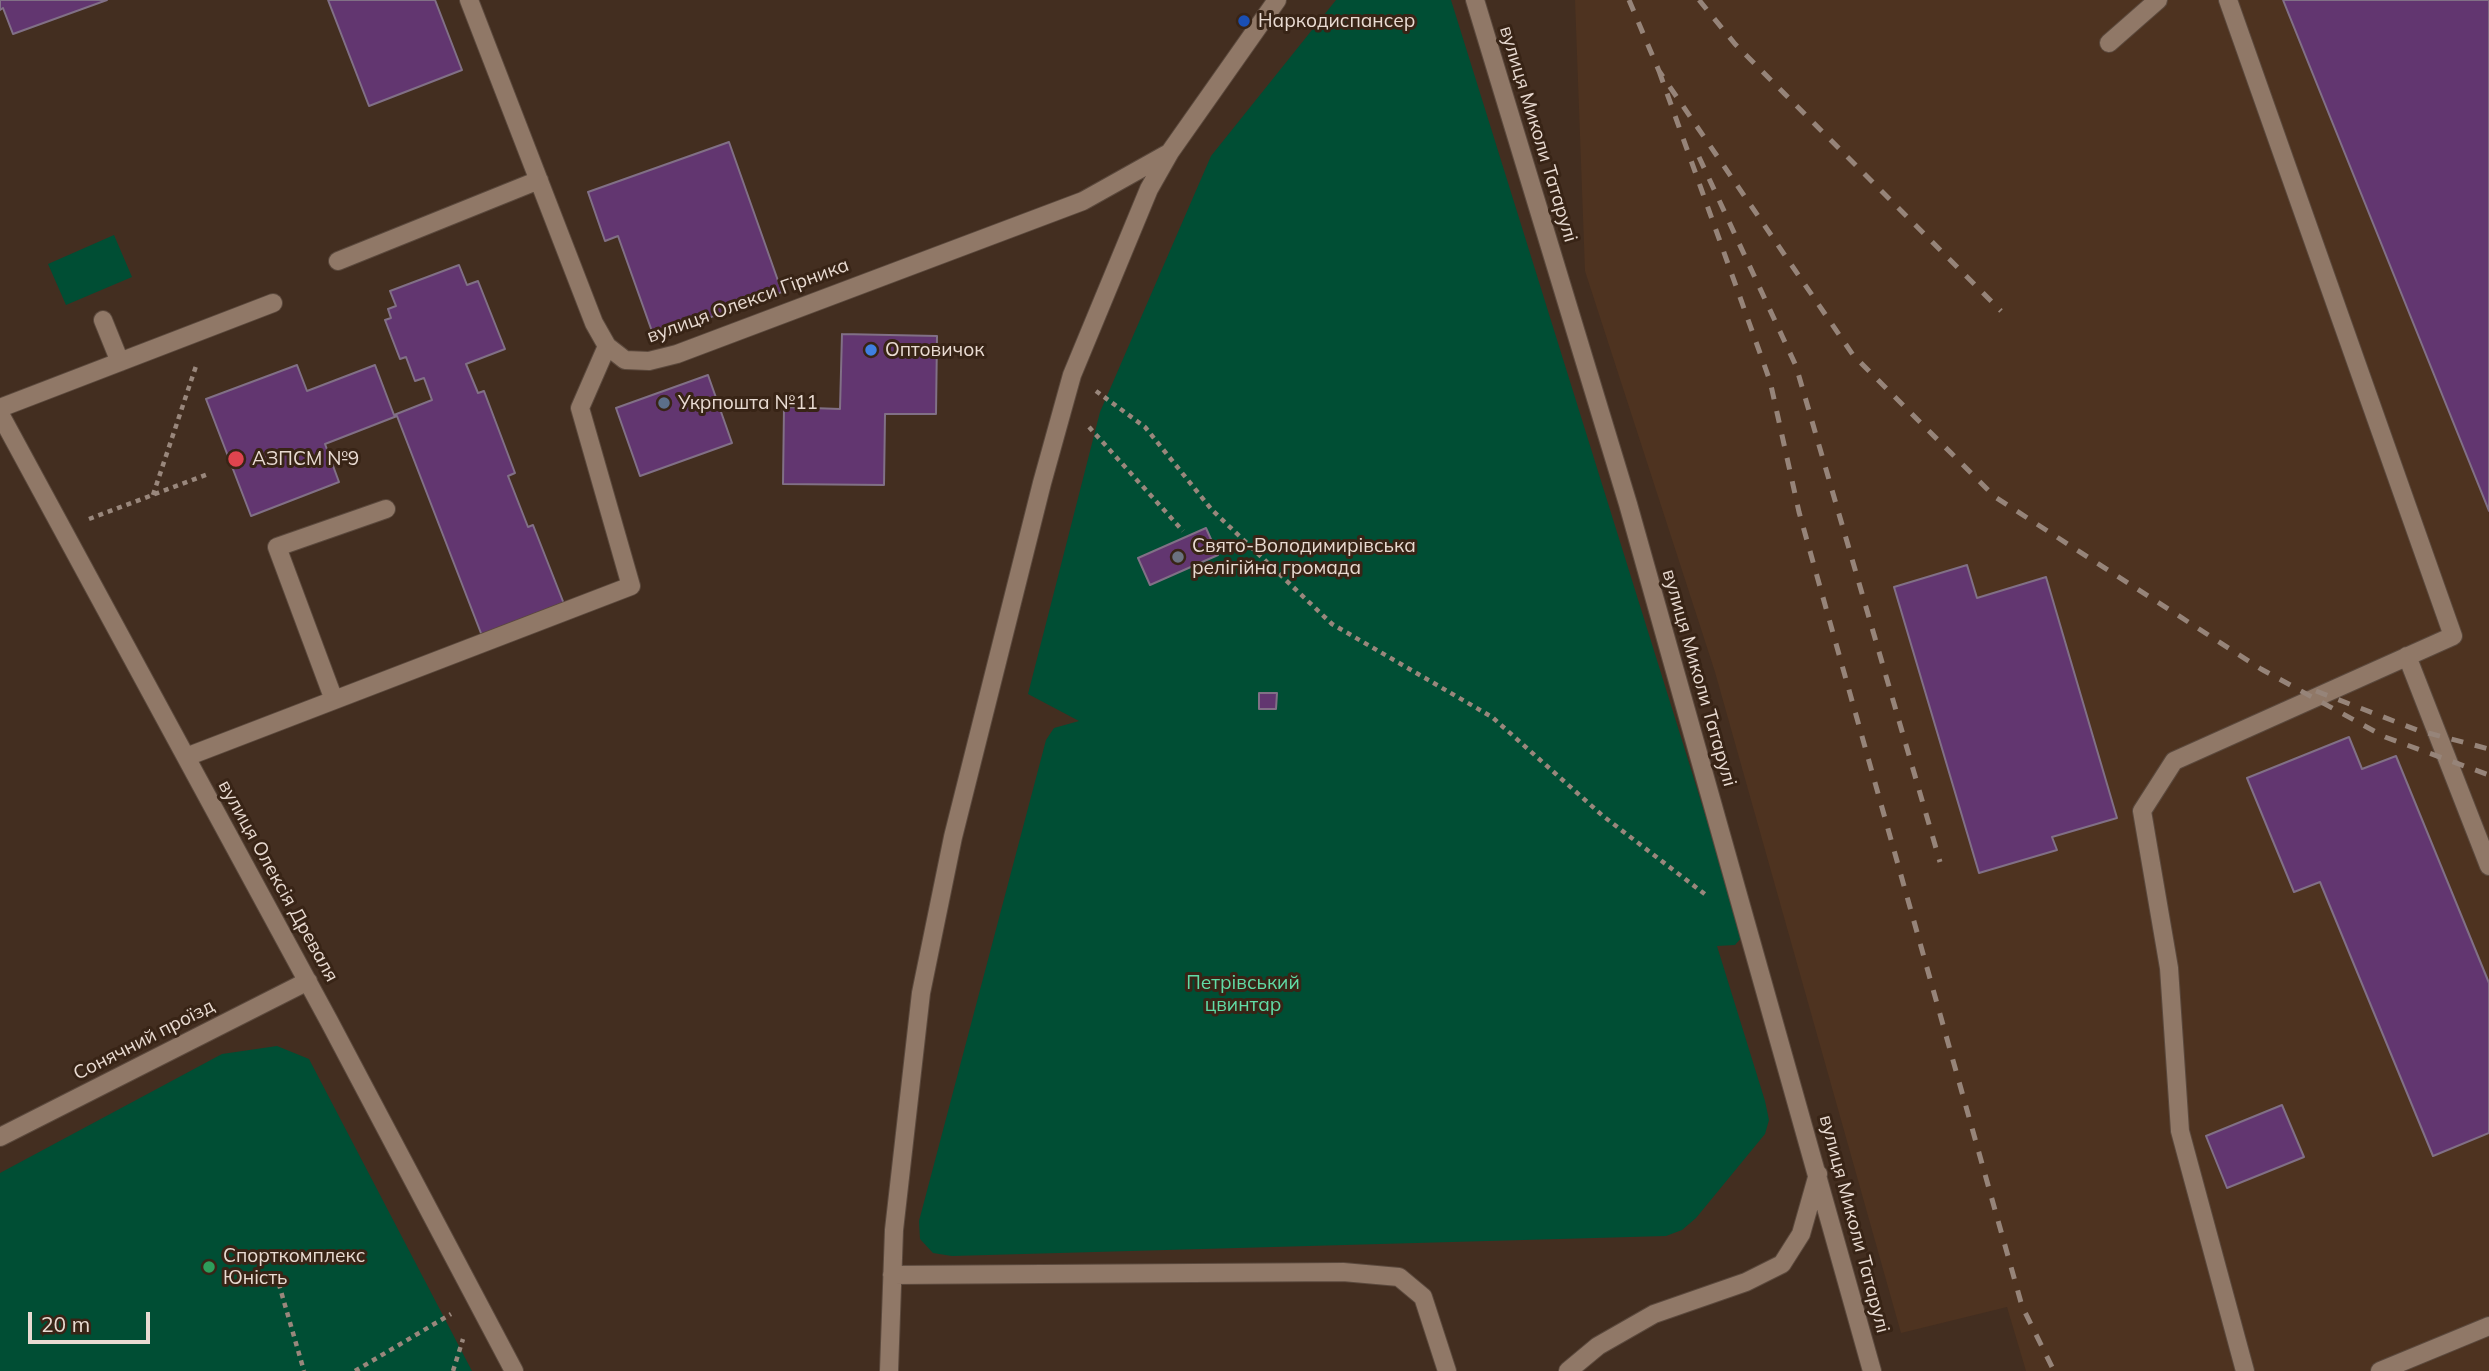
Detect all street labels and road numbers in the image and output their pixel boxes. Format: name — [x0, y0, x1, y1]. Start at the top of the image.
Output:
street label: вулиця Миколи Татарулі — [1494, 23, 1582, 245]
street label: вулиця Олекси Гірника — [644, 254, 852, 348]
street label: вулиця Миколи Татарулі — [1657, 567, 1741, 789]
street label: вулиця Олексія Древаля — [213, 776, 343, 986]
street label: Сонячний проїзд — [70, 995, 218, 1085]
street label: вулиця Миколи Татарулі — [1814, 1113, 1894, 1335]

